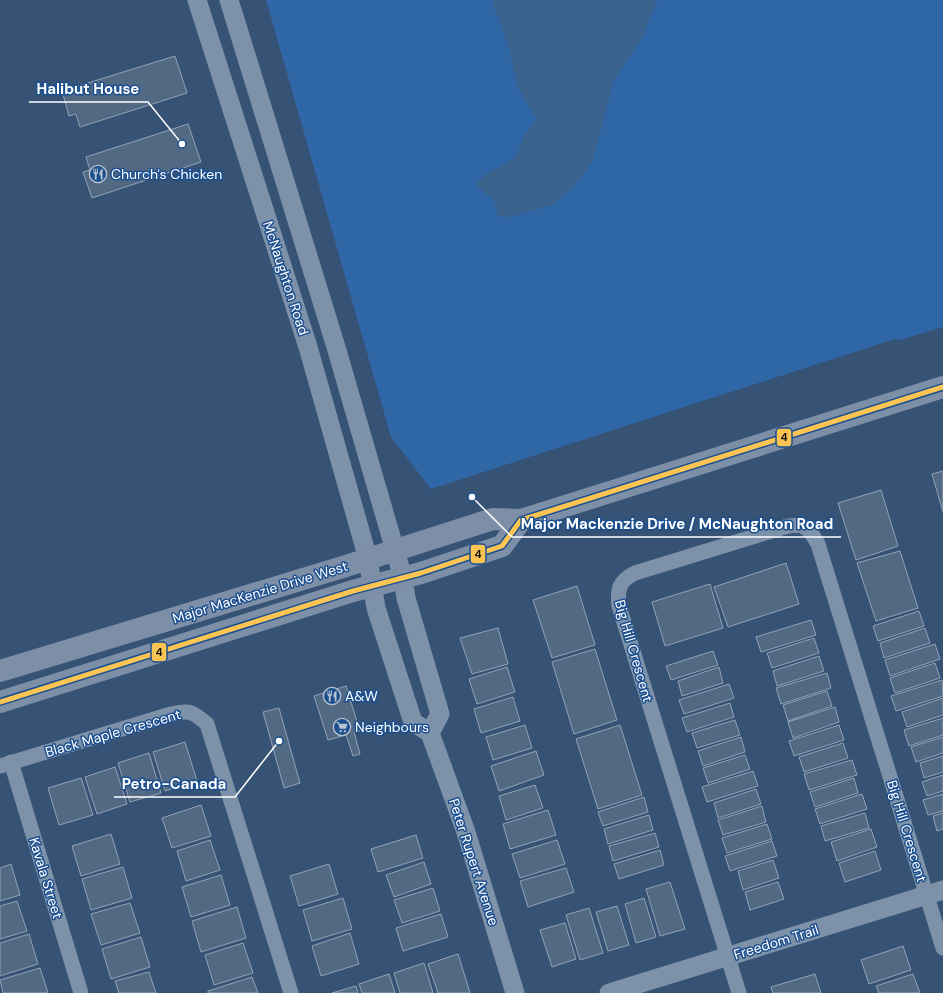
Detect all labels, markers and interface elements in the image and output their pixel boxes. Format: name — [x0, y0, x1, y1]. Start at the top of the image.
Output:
callout: Halibut House — [29, 75, 148, 102]
text: Halibut House — [37, 79, 139, 99]
restaurant icon: Church's Chicken — [88, 164, 108, 184]
place label: Church's Chicken — [111, 165, 222, 183]
street label: McNaughton Road — [259, 219, 313, 337]
line badge: 4 — [776, 428, 792, 447]
text: 4 — [780, 430, 788, 444]
callout: Major Mackenzie Drive / McNaughton Road — [512, 510, 841, 537]
text: Major Mackenzie Drive / McNaughton Road — [521, 514, 833, 534]
line badge: 4 — [470, 544, 486, 564]
text: 4 — [474, 547, 482, 561]
street label: Major MacKenzie Drive West — [170, 557, 350, 627]
street label: Big Hill Crescent — [611, 598, 657, 704]
line badge: 4 — [151, 642, 167, 662]
text: 4 — [155, 645, 163, 659]
restaurant icon: A&W — [322, 686, 342, 706]
place label: A&W — [345, 687, 378, 705]
street label: Black Maple Crescent — [43, 705, 183, 761]
supermarket icon: Neighbours — [332, 717, 352, 737]
place label: Neighbours — [355, 718, 429, 736]
callout: Petro-Canada — [114, 770, 235, 797]
text: Petro-Canada — [122, 774, 226, 794]
street label: Big Hill Crescent — [883, 778, 931, 884]
street label: Peter Rupert Avenue — [445, 796, 503, 928]
street label: Kavala Street — [25, 835, 67, 921]
street label: Freedom Trail — [731, 921, 821, 963]

